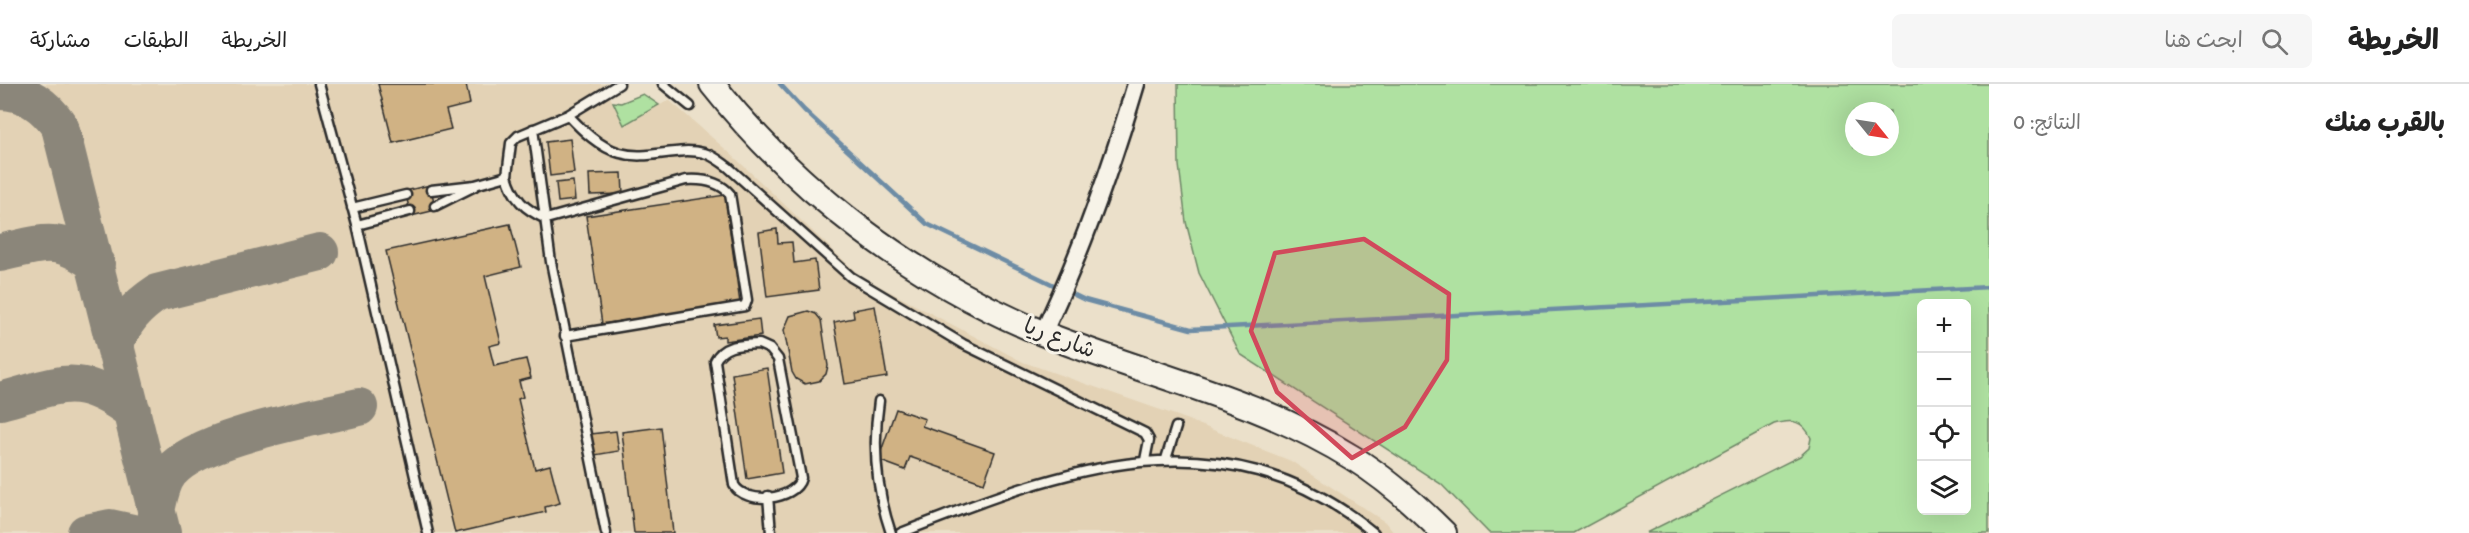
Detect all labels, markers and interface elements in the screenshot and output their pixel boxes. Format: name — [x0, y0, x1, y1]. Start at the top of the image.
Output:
search box — [1892, 14, 2312, 68]
text: الخريطة — [2348, 22, 2439, 56]
icon: search — [2258, 25, 2291, 58]
text: ابحث هنا — [2164, 26, 2243, 53]
text: مشاركة — [30, 27, 91, 52]
text: الطبقات — [124, 27, 189, 52]
text: الخريطة — [222, 27, 287, 52]
north arrow — [1845, 102, 1899, 156]
text: بالقرب منك — [2325, 106, 2445, 138]
text: النتائج: 0 — [2013, 110, 2081, 134]
map controls — [1917, 299, 1971, 515]
button: + — [1917, 299, 1971, 353]
street label: شارع ريا — [1019, 311, 1100, 365]
button: − — [1917, 353, 1971, 407]
button: locate — [1917, 407, 1971, 461]
button: layers — [1917, 461, 1971, 515]

